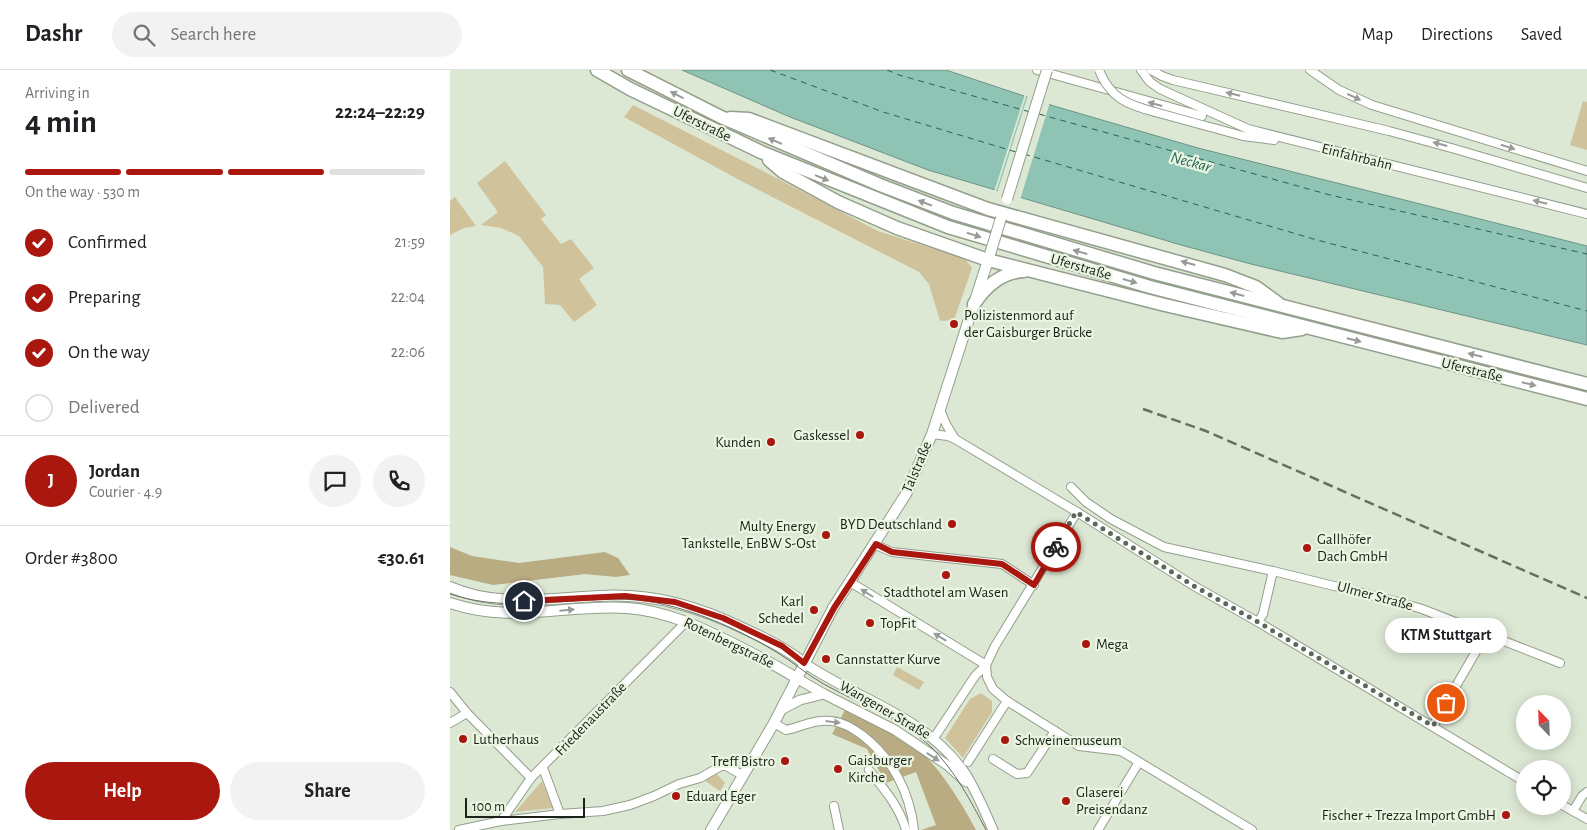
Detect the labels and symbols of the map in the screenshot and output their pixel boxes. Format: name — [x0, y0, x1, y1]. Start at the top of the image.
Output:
one-way arrow — [1226, 90, 1241, 98]
one-way arrow — [670, 91, 684, 99]
one-way arrow — [1346, 93, 1361, 102]
one-way arrow — [1147, 99, 1162, 107]
street label: Uferstraße — [671, 104, 733, 144]
one-way arrow — [768, 136, 782, 144]
one-way arrow — [1432, 140, 1447, 148]
street label: Einfahrbahn — [1320, 141, 1394, 173]
one-way arrow — [1501, 143, 1516, 151]
water label: Neckar — [1169, 149, 1214, 175]
one-way arrow — [815, 174, 829, 182]
one-way arrow — [1532, 198, 1547, 206]
one-way arrow — [917, 199, 932, 207]
one-way arrow — [966, 232, 981, 240]
one-way arrow — [1073, 247, 1088, 255]
street label: Uferstraße — [1049, 251, 1113, 283]
one-way arrow — [1181, 259, 1196, 267]
one-way arrow — [1122, 278, 1137, 286]
one-way arrow — [1229, 290, 1244, 298]
place label: Polizistenmord auf der Gaisburger Brücke — [964, 308, 1092, 340]
marker: Polizistenmord auf der Gaisburger Brücke — [948, 318, 960, 330]
one-way arrow — [1347, 336, 1362, 344]
one-way arrow — [1467, 351, 1482, 359]
street label: Uferstraße — [1440, 355, 1504, 385]
one-way arrow — [1521, 381, 1536, 389]
place label: Gaskessel — [793, 428, 850, 443]
marker: Gaskessel — [854, 429, 866, 441]
place label: Kunden — [715, 435, 761, 450]
marker: Kunden — [765, 436, 777, 448]
street label: Talstraße — [900, 439, 935, 495]
place label: BYD Deutschland — [840, 517, 942, 532]
marker: BYD Deutschland — [946, 518, 958, 530]
place label: Multy Energy Tankstelle, EnBW S-Ost — [681, 519, 817, 551]
courier — [1031, 522, 1081, 572]
marker: Multy Energy Tankstelle, EnBW S-Ost — [820, 529, 832, 541]
place label: Gallhöfer Dach GmbH — [1317, 532, 1388, 564]
marker: Gallhöfer Dach GmbH — [1301, 542, 1313, 554]
marker: Stadthotel am Wasen — [940, 569, 952, 581]
street label: Ulmer Straße — [1335, 579, 1415, 613]
pin — [503, 580, 545, 622]
place label: Stadthotel am Wasen — [883, 585, 1009, 600]
one-way arrow — [860, 588, 874, 598]
place label: Karl Schedel — [758, 594, 804, 626]
marker: Karl Schedel — [808, 604, 820, 616]
one-way arrow — [560, 606, 576, 614]
street label: Rotenbergstraße — [682, 615, 777, 671]
place label: TopFit — [880, 616, 916, 631]
marker: TopFit — [864, 617, 876, 629]
callout: KTM Stuttgart — [1385, 618, 1507, 653]
one-way arrow — [933, 633, 946, 642]
place label: Mega — [1096, 637, 1128, 652]
marker: Mega — [1080, 638, 1092, 650]
place label: Cannstatter Kurve — [836, 652, 940, 667]
marker: Cannstatter Kurve — [820, 653, 832, 665]
street label: Wangener Straße — [837, 678, 933, 742]
street label: Friedenaustraße — [552, 679, 630, 759]
pin — [1425, 682, 1467, 724]
north arrow — [1516, 695, 1571, 750]
one-way arrow — [826, 718, 842, 726]
place label: Lutherhaus — [473, 732, 539, 747]
marker: Lutherhaus — [457, 733, 469, 745]
place label: Schweinemuseum — [1015, 733, 1122, 748]
marker: Schweinemuseum — [999, 734, 1011, 746]
one-way arrow — [926, 752, 939, 761]
place label: Gaisburger Kirche — [848, 753, 912, 785]
place label: Treff Bistro — [711, 754, 775, 769]
marker: Treff Bistro — [779, 755, 791, 767]
marker: Gaisburger Kirche — [832, 763, 844, 775]
place label: Glaserei Preisendanz — [1076, 785, 1148, 817]
place label: Eduard Eger — [686, 789, 756, 804]
marker: Eduard Eger — [670, 790, 682, 802]
scale bar — [465, 795, 585, 818]
marker: Glaserei Preisendanz — [1060, 795, 1072, 807]
place label: Fischer + Trezza Import GmbH — [1322, 808, 1496, 823]
marker: Fischer + Trezza Import GmbH — [1500, 809, 1512, 821]

